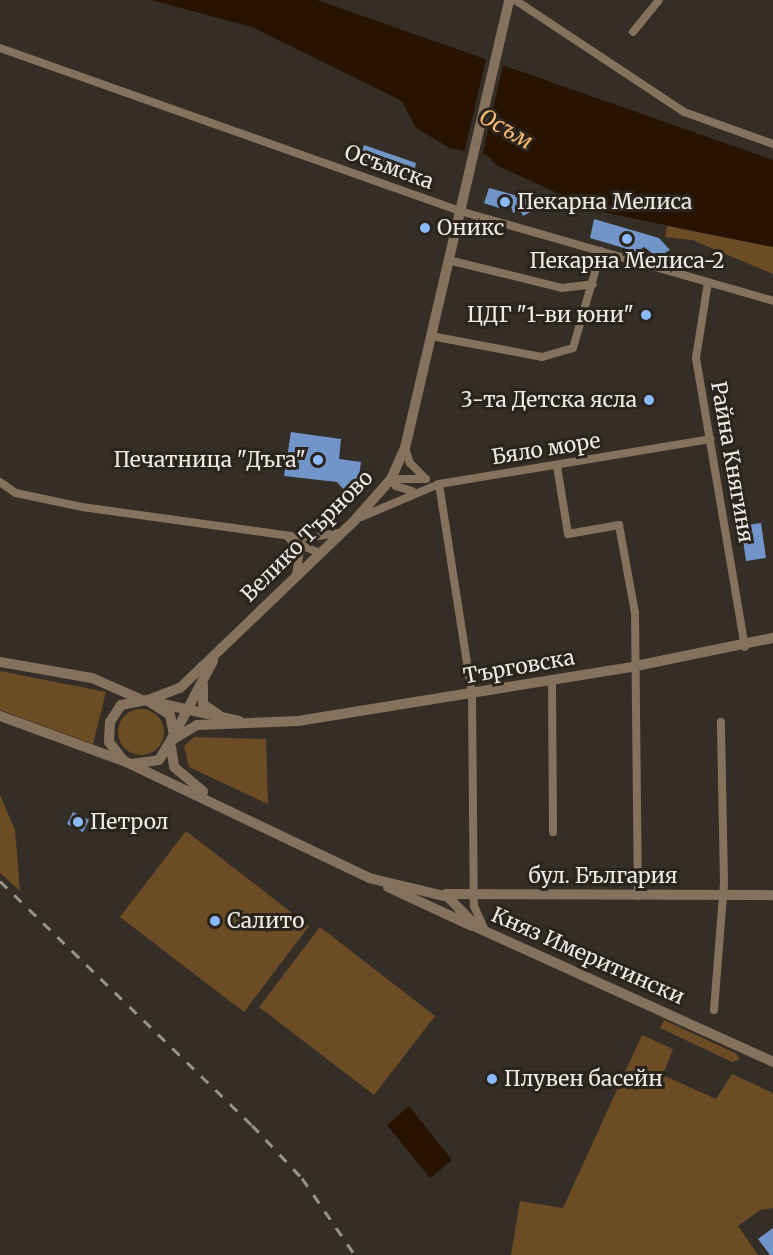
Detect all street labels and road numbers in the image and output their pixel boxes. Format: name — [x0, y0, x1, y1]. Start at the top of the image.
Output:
street label: Осъмска — [341, 139, 437, 195]
street label: Райна Княгиня — [705, 379, 759, 545]
street label: Бяло море — [490, 428, 602, 470]
street label: Велико Търново — [236, 465, 378, 607]
street label: Търговска — [461, 645, 577, 689]
street label: бул. България — [528, 863, 678, 889]
street label: Княз Имеритински — [488, 902, 688, 1010]

